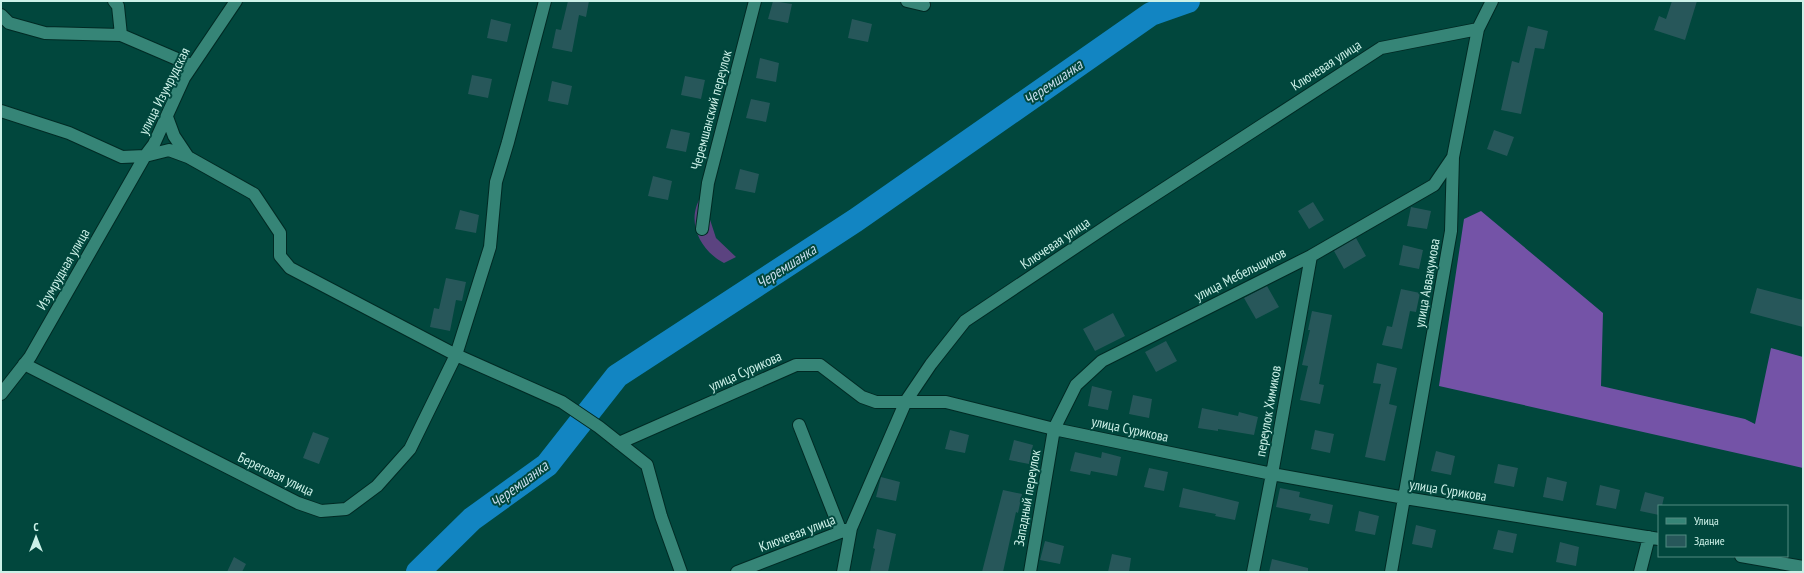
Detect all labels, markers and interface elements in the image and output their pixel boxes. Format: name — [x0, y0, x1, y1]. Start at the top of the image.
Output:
street label: Ключевая улица — [1287, 36, 1365, 94]
street label: улица Изумрудская — [134, 44, 194, 138]
street label: Черемшанский переулок — [686, 48, 736, 172]
water label: Черемшанка — [1020, 54, 1087, 109]
street label: Ключевая улица — [1017, 213, 1093, 273]
street label: Изумрудная улица — [32, 225, 94, 313]
street label: улица Аввакумова — [1410, 237, 1444, 329]
water label: Черемшанка — [753, 239, 820, 292]
street label: улица Мебельщиков — [1191, 243, 1289, 305]
street label: улица Сурикова — [706, 347, 784, 395]
street label: переулок Химиков — [1251, 364, 1285, 458]
street label: улица Сурикова — [1090, 412, 1170, 446]
street label: Береговая улица — [235, 448, 317, 500]
street label: Западный переулок — [1010, 448, 1044, 548]
water label: Черемшанка — [486, 456, 552, 512]
street label: улица Сурикова — [1408, 475, 1488, 505]
legend — [1658, 505, 1788, 557]
street label: Ключевая улица — [756, 510, 838, 556]
text: Улица — [1694, 513, 1719, 528]
north arrow — [16, 517, 56, 557]
text: С — [33, 520, 39, 534]
text: Здание — [1694, 533, 1725, 548]

